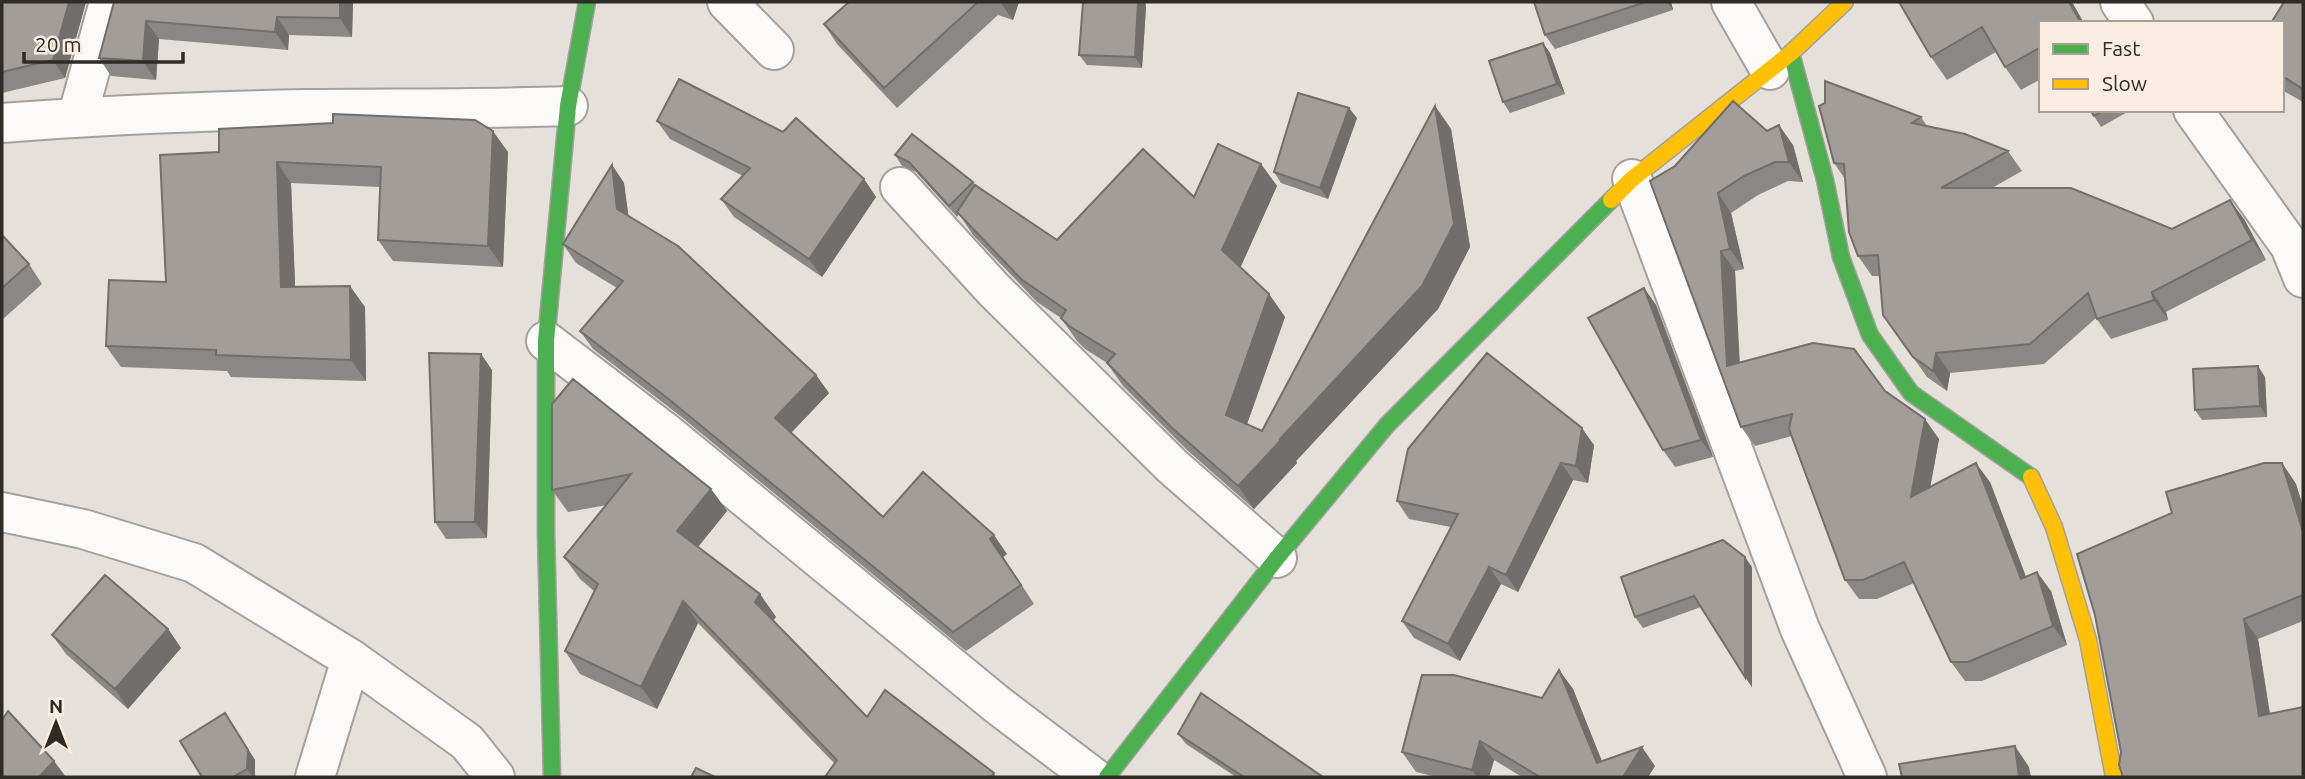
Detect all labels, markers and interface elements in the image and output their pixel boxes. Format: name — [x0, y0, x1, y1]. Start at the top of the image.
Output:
scale bar — [24, 21, 184, 65]
legend — [2039, 21, 2284, 112]
text: 20 m — [35, 32, 82, 56]
text: Fast — [2102, 36, 2140, 60]
text: Slow — [2102, 71, 2147, 95]
north arrow — [21, 688, 91, 758]
text: N — [49, 695, 63, 717]

